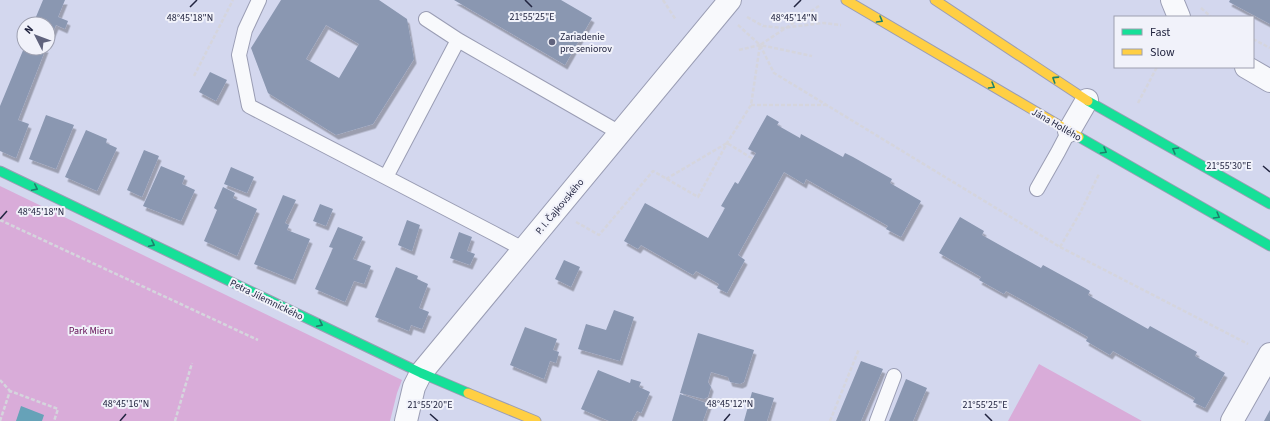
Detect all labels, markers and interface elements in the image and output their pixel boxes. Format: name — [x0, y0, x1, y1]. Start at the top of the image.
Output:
text: 21°55'25"E — [509, 10, 555, 24]
text: 48°45'18"N — [167, 11, 213, 25]
text: 48°45'14"N — [771, 11, 817, 25]
one-way arrow — [876, 15, 883, 22]
north arrow — [16, 16, 56, 56]
legend — [1114, 16, 1254, 68]
text: N — [21, 22, 37, 37]
text: Fast — [1150, 24, 1170, 41]
place label: Zariadenie pre seniorov — [560, 30, 612, 56]
marker: Zariadenie pre seniorov — [547, 37, 557, 47]
text: Slow — [1150, 44, 1175, 61]
one-way arrow — [1052, 76, 1059, 83]
one-way arrow — [988, 81, 995, 88]
street label: Jána Hollého — [1029, 105, 1084, 145]
one-way arrow — [1100, 147, 1107, 154]
one-way arrow — [1172, 147, 1179, 154]
text: 21°55'30"E — [1206, 159, 1252, 173]
street label: P. I. Čajkovského — [532, 176, 587, 238]
one-way arrow — [31, 183, 38, 191]
text: 48°45'18"N — [18, 205, 64, 219]
one-way arrow — [1213, 212, 1220, 219]
one-way arrow — [148, 239, 156, 247]
street label: Petra Jilemnického — [228, 276, 306, 324]
one-way arrow — [316, 319, 323, 327]
park label: Park Mieru — [69, 324, 113, 338]
text: 48°45'16"N — [103, 397, 149, 411]
text: 48°45'12"N — [707, 397, 753, 411]
text: 21°55'20"E — [407, 398, 453, 412]
text: 21°55'25"E — [962, 398, 1008, 412]

